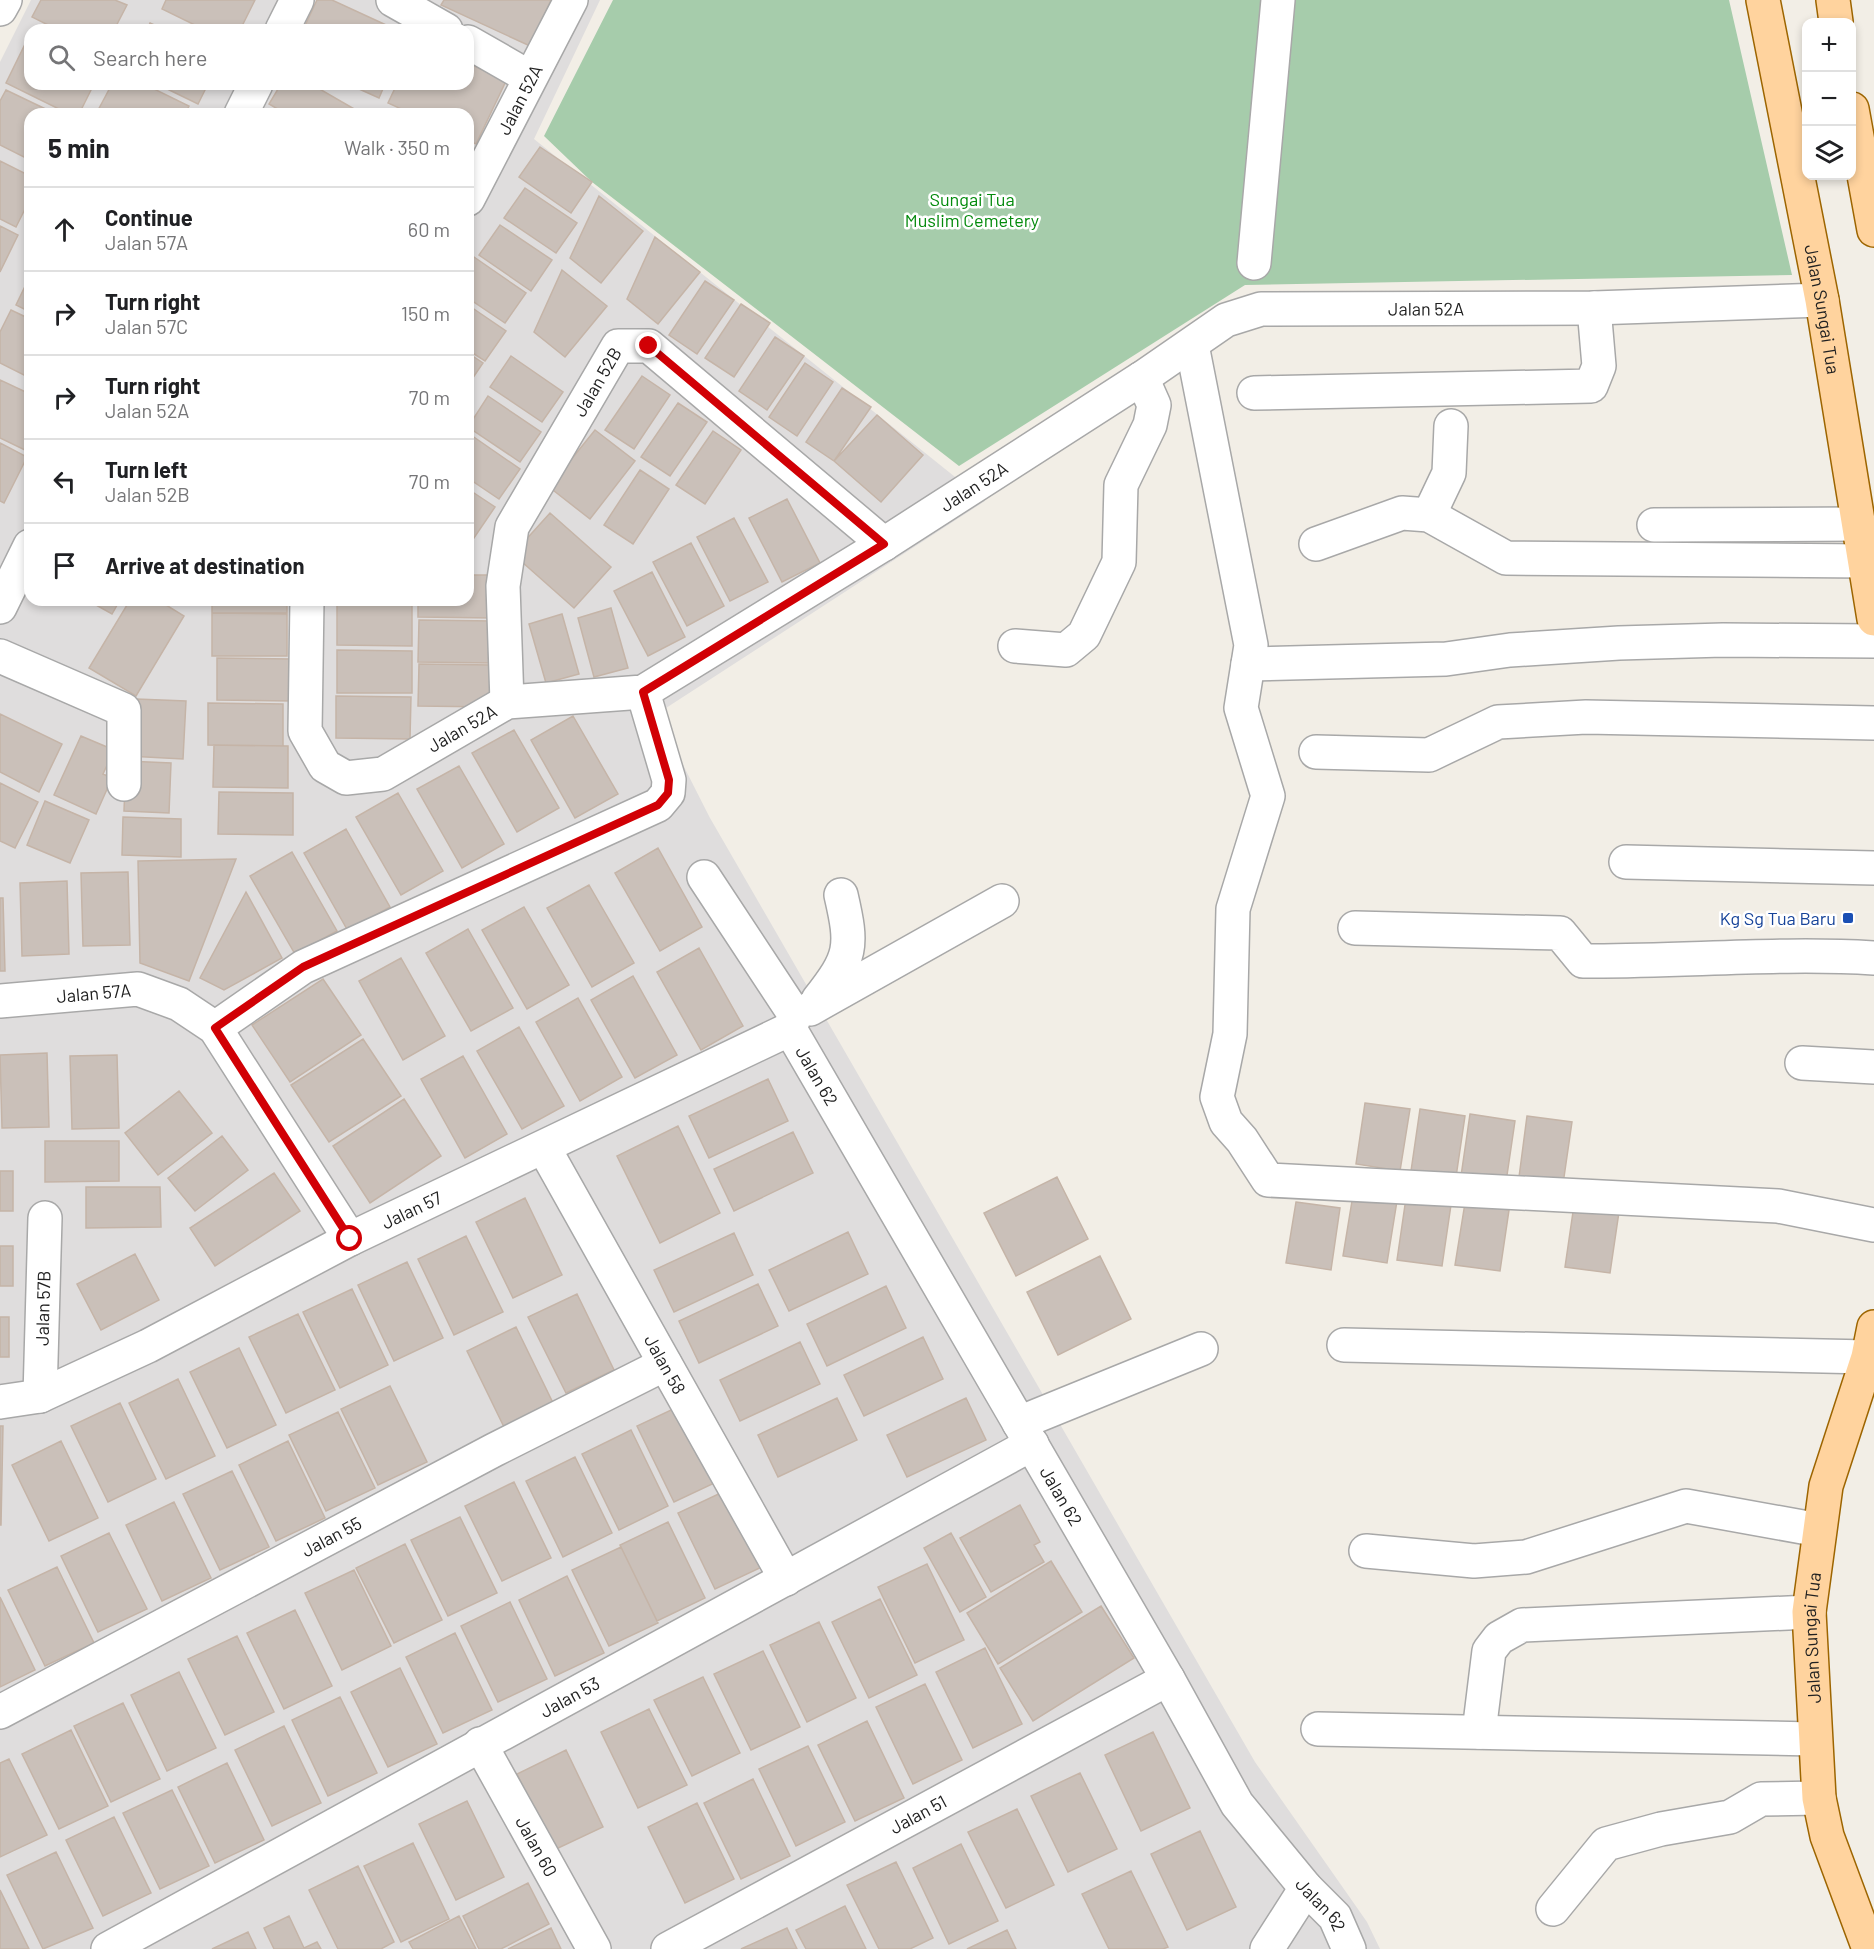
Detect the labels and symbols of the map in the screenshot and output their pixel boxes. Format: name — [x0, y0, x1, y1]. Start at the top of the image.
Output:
street label: Jalan 52A — [492, 61, 547, 138]
park label: Sungai Tua Muslim Cemetery — [905, 188, 1039, 231]
street label: Jalan Sungai Tua — [1800, 242, 1845, 376]
street label: Jalan 52A — [1388, 297, 1464, 320]
route end — [635, 332, 661, 358]
street label: Jalan 52B — [568, 343, 626, 420]
street label: Jalan 52A — [936, 456, 1012, 516]
street label: Jalan 52A — [423, 700, 500, 757]
place label: Kg Sg Tua Baru — [1720, 907, 1836, 929]
marker: Kg Sg Tua Baru — [1841, 911, 1855, 925]
street label: Jalan 57A — [55, 979, 132, 1007]
street label: Jalan 62 — [791, 1042, 843, 1109]
street label: Jalan 57 — [378, 1186, 445, 1233]
route start — [336, 1225, 362, 1251]
street label: Jalan 57B — [30, 1270, 55, 1346]
street label: Jalan 58 — [640, 1331, 691, 1398]
street label: Jalan 62 — [1036, 1462, 1087, 1530]
street label: Jalan 55 — [298, 1511, 365, 1561]
street label: Jalan Sungai Tua — [1798, 1571, 1825, 1704]
street label: Jalan 53 — [536, 1672, 603, 1722]
street label: Jalan 51 — [886, 1790, 950, 1838]
street label: Jalan 60 — [511, 1812, 562, 1880]
street label: Jalan 62 — [1291, 1873, 1351, 1934]

